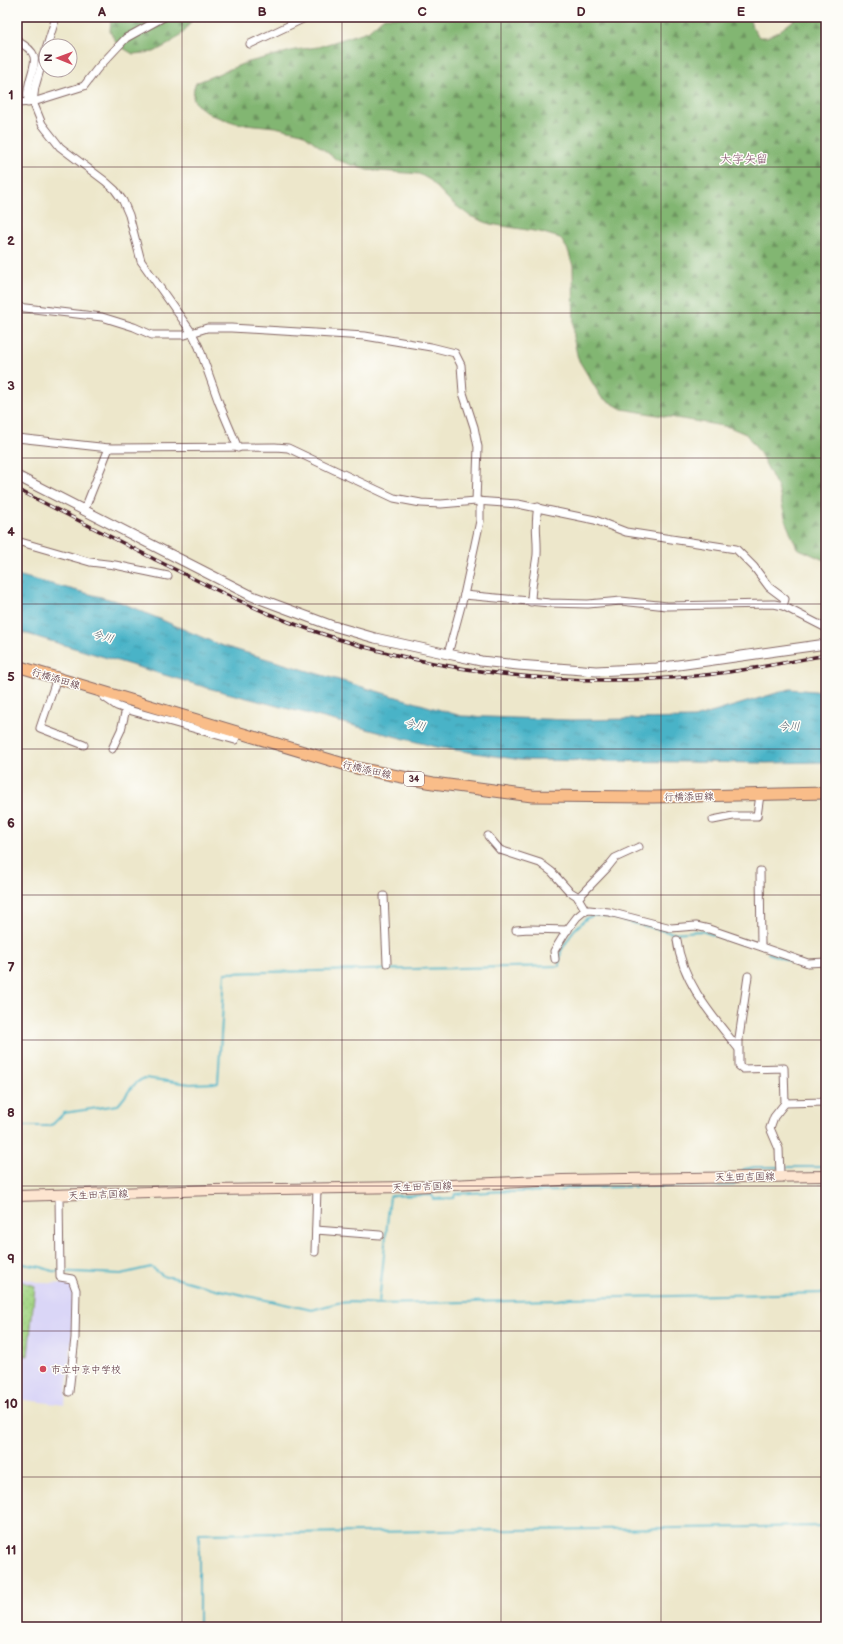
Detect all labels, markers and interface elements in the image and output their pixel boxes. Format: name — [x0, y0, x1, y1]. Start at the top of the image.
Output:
text: A — [97, 4, 106, 20]
text: B — [257, 4, 267, 20]
text: C — [417, 4, 427, 20]
text: D — [576, 4, 586, 20]
text: E — [737, 4, 746, 20]
north arrow — [38, 38, 78, 78]
text: N — [42, 54, 55, 62]
text: 1 — [8, 87, 14, 103]
district label: 大字矢留 — [720, 152, 768, 167]
text: 2 — [7, 233, 15, 249]
text: 3 — [7, 378, 15, 394]
text: 4 — [7, 524, 15, 540]
water label: 今川 — [90, 627, 115, 646]
street label: 行橋添田線 — [30, 666, 81, 692]
text: 5 — [7, 669, 15, 685]
water label: 今川 — [403, 716, 427, 733]
water label: 今川 — [778, 720, 800, 733]
street label: 行橋添田線 — [341, 759, 392, 781]
road number: 34 — [404, 772, 424, 786]
street label: 行橋添田線 — [664, 791, 714, 803]
text: 6 — [7, 815, 15, 831]
text: 7 — [7, 960, 15, 976]
text: 8 — [7, 1105, 15, 1121]
street label: 天生田吉国線 — [715, 1170, 775, 1184]
street label: 天生田吉国線 — [392, 1180, 452, 1194]
street label: 天生田吉国線 — [68, 1188, 128, 1202]
text: 9 — [7, 1251, 15, 1267]
marker: 市立中京中学校 — [38, 1364, 48, 1374]
place label: 市立中京中学校 — [51, 1364, 121, 1376]
text: 10 — [4, 1396, 18, 1412]
text: 11 — [6, 1542, 16, 1558]

